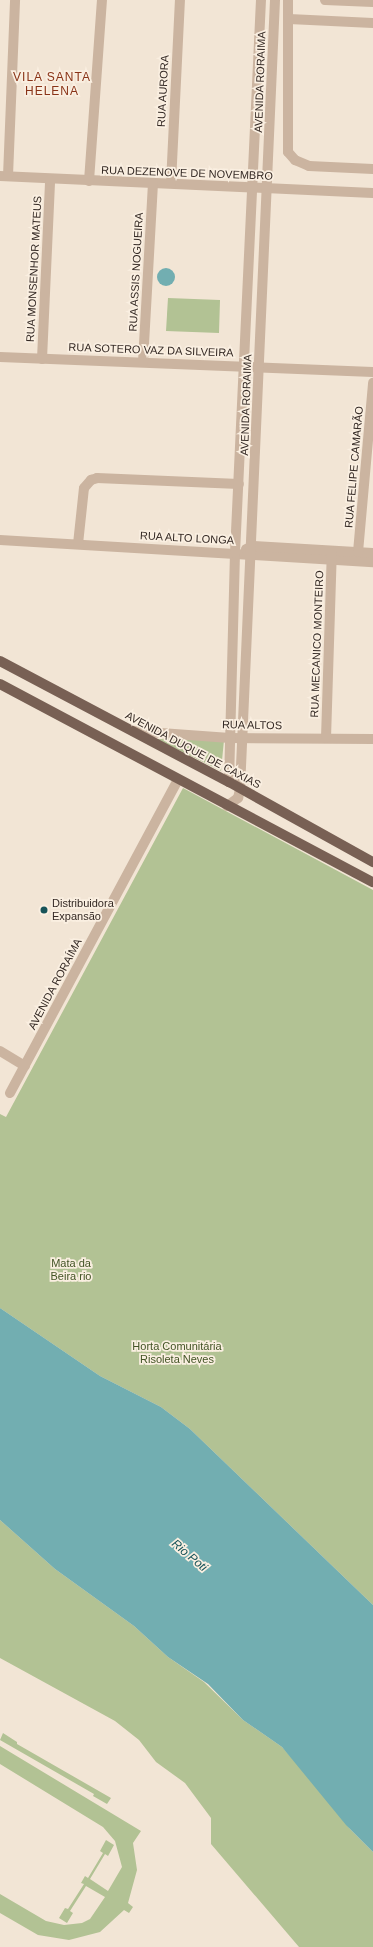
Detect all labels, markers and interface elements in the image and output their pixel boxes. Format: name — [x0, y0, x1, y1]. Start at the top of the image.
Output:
street label: AVENIDA RORAIMA — [252, 31, 268, 133]
street label: RUA AURORA — [154, 54, 172, 128]
district label: VILA SANTA HELENA — [13, 71, 91, 99]
street label: RUA DEZENOVE DE NOVEMBRO — [101, 163, 273, 183]
street label: RUA MONSENHOR MATEUS — [24, 195, 44, 343]
street label: RUA ASSIS NOGUEIRA — [126, 212, 146, 332]
street label: RUA SOTERO VAZ DA SILVEIRA — [68, 340, 234, 360]
street label: AVENIDA RORAIMA — [238, 354, 254, 456]
street label: RUA FELIPE CAMARÃO — [342, 405, 366, 529]
street label: RUA ALTO LONGA — [139, 529, 235, 547]
street label: RUA MECANICO MONTEIRO — [308, 570, 326, 718]
street label: AVENIDA DUQUE DE CAXIAS — [123, 708, 263, 792]
street label: RUA ALTOS — [221, 718, 283, 732]
place label: Distribuidora Expansão — [52, 897, 114, 923]
marker: Distribuidora Expansão — [39, 905, 49, 915]
street label: AVENIDA RORAÍMA — [25, 936, 85, 1032]
park label: Mata da Beira rio — [51, 1257, 91, 1283]
park label: Horta Comunitária Risoleta Neves — [132, 1340, 222, 1366]
water label: Rio Poti — [168, 1537, 210, 1575]

